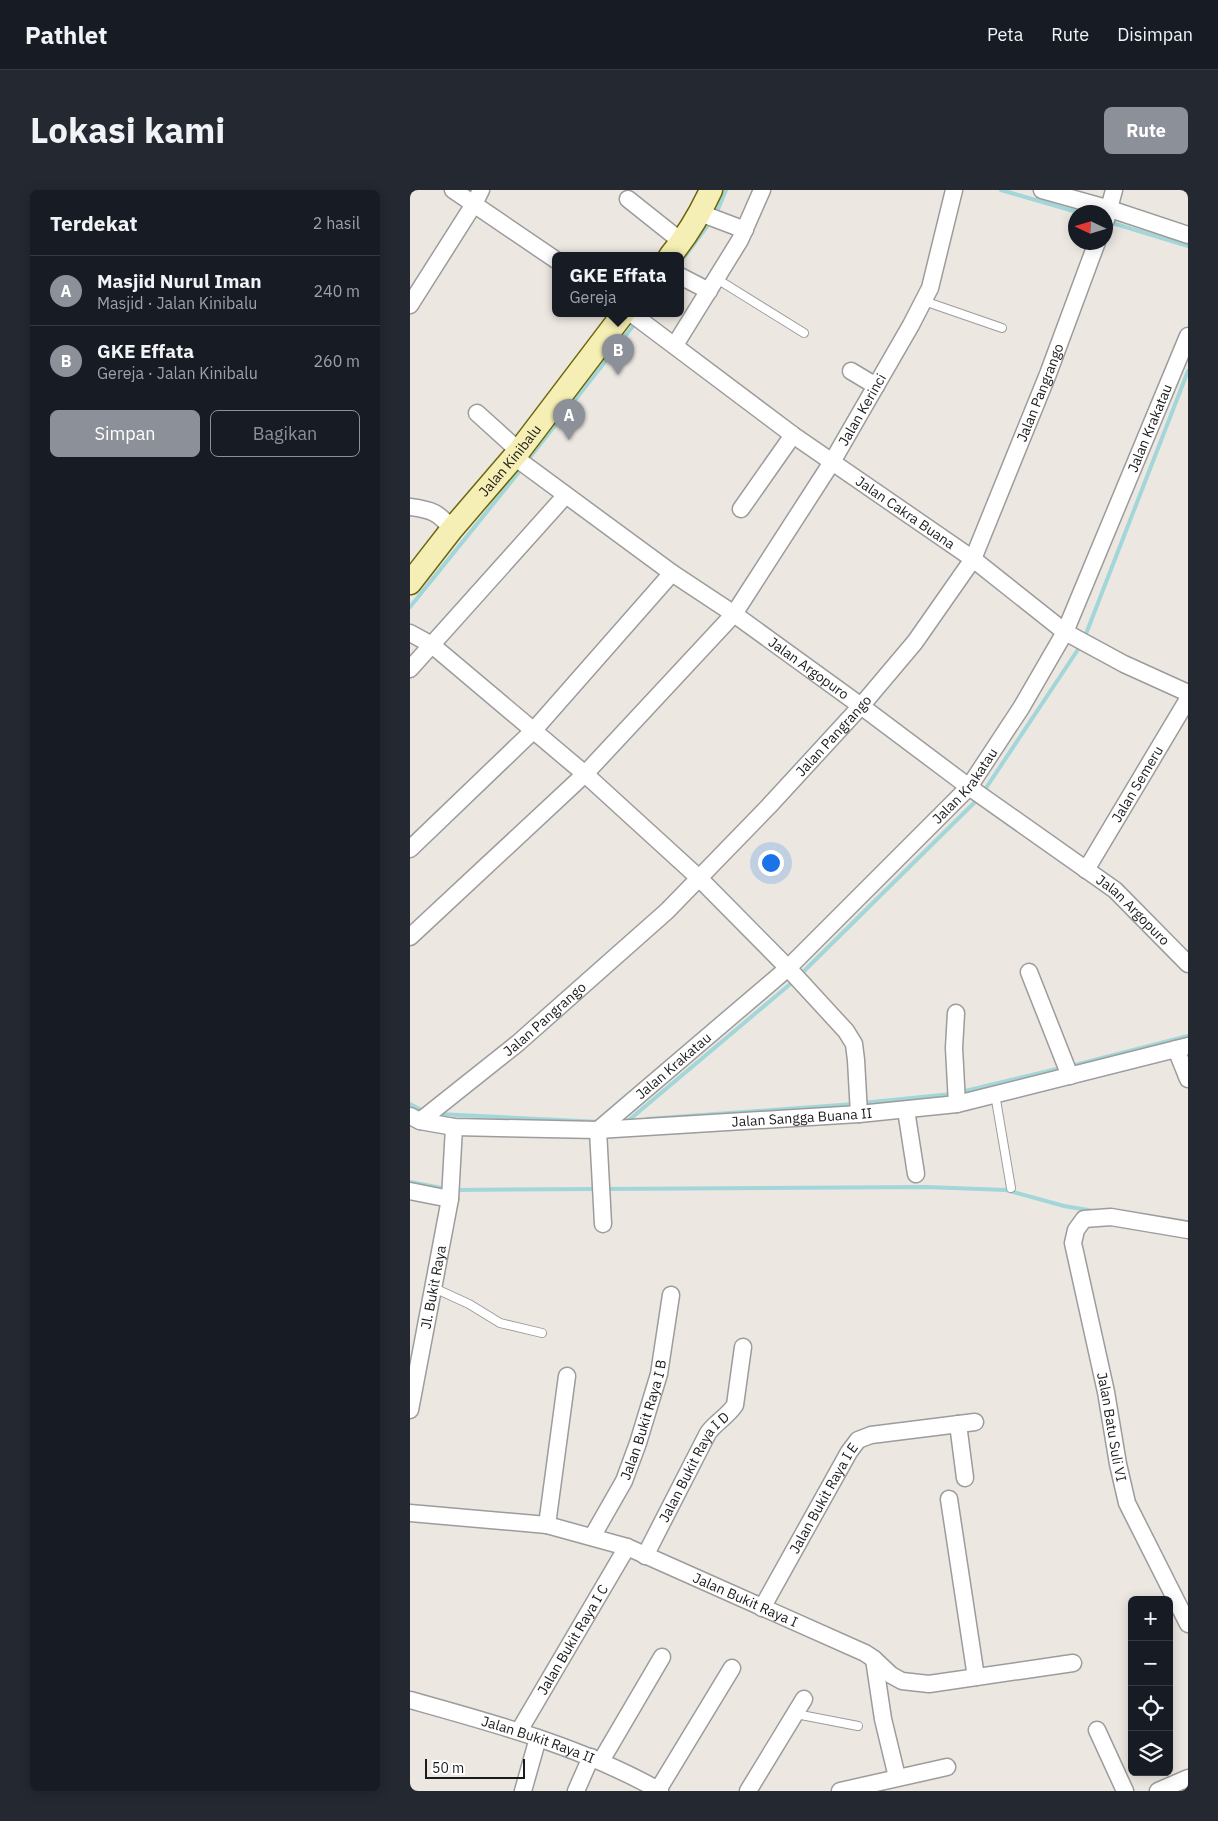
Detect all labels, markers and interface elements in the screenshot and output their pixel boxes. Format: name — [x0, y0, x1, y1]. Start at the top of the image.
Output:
text: Pathlet — [25, 19, 107, 51]
text: Peta — [987, 23, 1023, 46]
text: Rute — [1051, 23, 1089, 46]
text: Disimpan — [1117, 23, 1193, 46]
text: Lokasi kami — [30, 107, 225, 153]
button: Rute — [1104, 107, 1188, 154]
north arrow — [1068, 205, 1113, 250]
text: Terdekat — [50, 209, 138, 237]
text: 2 hasil — [313, 213, 360, 233]
popup — [552, 252, 684, 317]
text: GKE Effata — [569, 263, 667, 287]
text: Masjid Nurul Iman — [97, 269, 262, 293]
text: A — [61, 281, 71, 301]
text: 240 m — [313, 281, 360, 301]
text: Gereja — [569, 287, 617, 307]
text: Masjid · Jalan Kinibalu — [97, 293, 257, 313]
pin: B — [602, 334, 634, 375]
text: GKE Effata — [97, 339, 194, 363]
street label: Jalan Pangrango — [1013, 341, 1068, 444]
text: B — [61, 351, 71, 371]
text: 260 m — [313, 351, 360, 371]
text: Gereja · Jalan Kinibalu — [97, 363, 258, 383]
street label: Jalan Kerinci — [834, 370, 890, 449]
street label: Jalan Krakatau — [1123, 381, 1176, 475]
pin: A — [553, 399, 585, 440]
button: Simpan — [50, 410, 200, 457]
button: Bagikan — [210, 410, 360, 457]
street label: Jalan Kinibalu — [475, 421, 545, 500]
street label: Jalan Cakra Buana — [852, 472, 959, 553]
street label: Jalan Argopuro — [765, 633, 853, 703]
street label: Jalan Pangrango — [792, 691, 875, 780]
street label: Jalan Semeru — [1107, 743, 1167, 826]
street label: Jalan Krakatau — [928, 744, 1001, 828]
your location — [758, 850, 784, 876]
street label: Jalan Argopuro — [1093, 871, 1174, 949]
street label: Jalan Pangrango — [500, 978, 590, 1060]
street label: Jalan Krakatau — [632, 1029, 715, 1103]
street label: Jalan Sangga Buana II — [731, 1104, 873, 1131]
street label: Jl. Bukit Raya — [417, 1243, 450, 1331]
street label: Jalan Bukit Raya I B — [616, 1358, 670, 1482]
street label: Jalan Batu Suli VI — [1093, 1370, 1131, 1483]
street label: Jalan Bukit Raya I D — [655, 1408, 733, 1525]
street label: Jalan Bukit Raya I E — [785, 1439, 862, 1557]
street label: Jalan Bukit Raya I — [690, 1569, 801, 1631]
street label: Jalan Bukit Raya I C — [533, 1581, 612, 1698]
map controls — [1128, 1596, 1173, 1776]
button: + — [1128, 1596, 1173, 1641]
button: − — [1128, 1641, 1173, 1686]
button: locate — [1128, 1686, 1173, 1731]
street label: Jalan Bukit Raya II — [479, 1712, 597, 1767]
button: layers — [1128, 1731, 1173, 1776]
scale bar — [425, 1756, 525, 1779]
text: 50 m — [432, 1759, 464, 1777]

